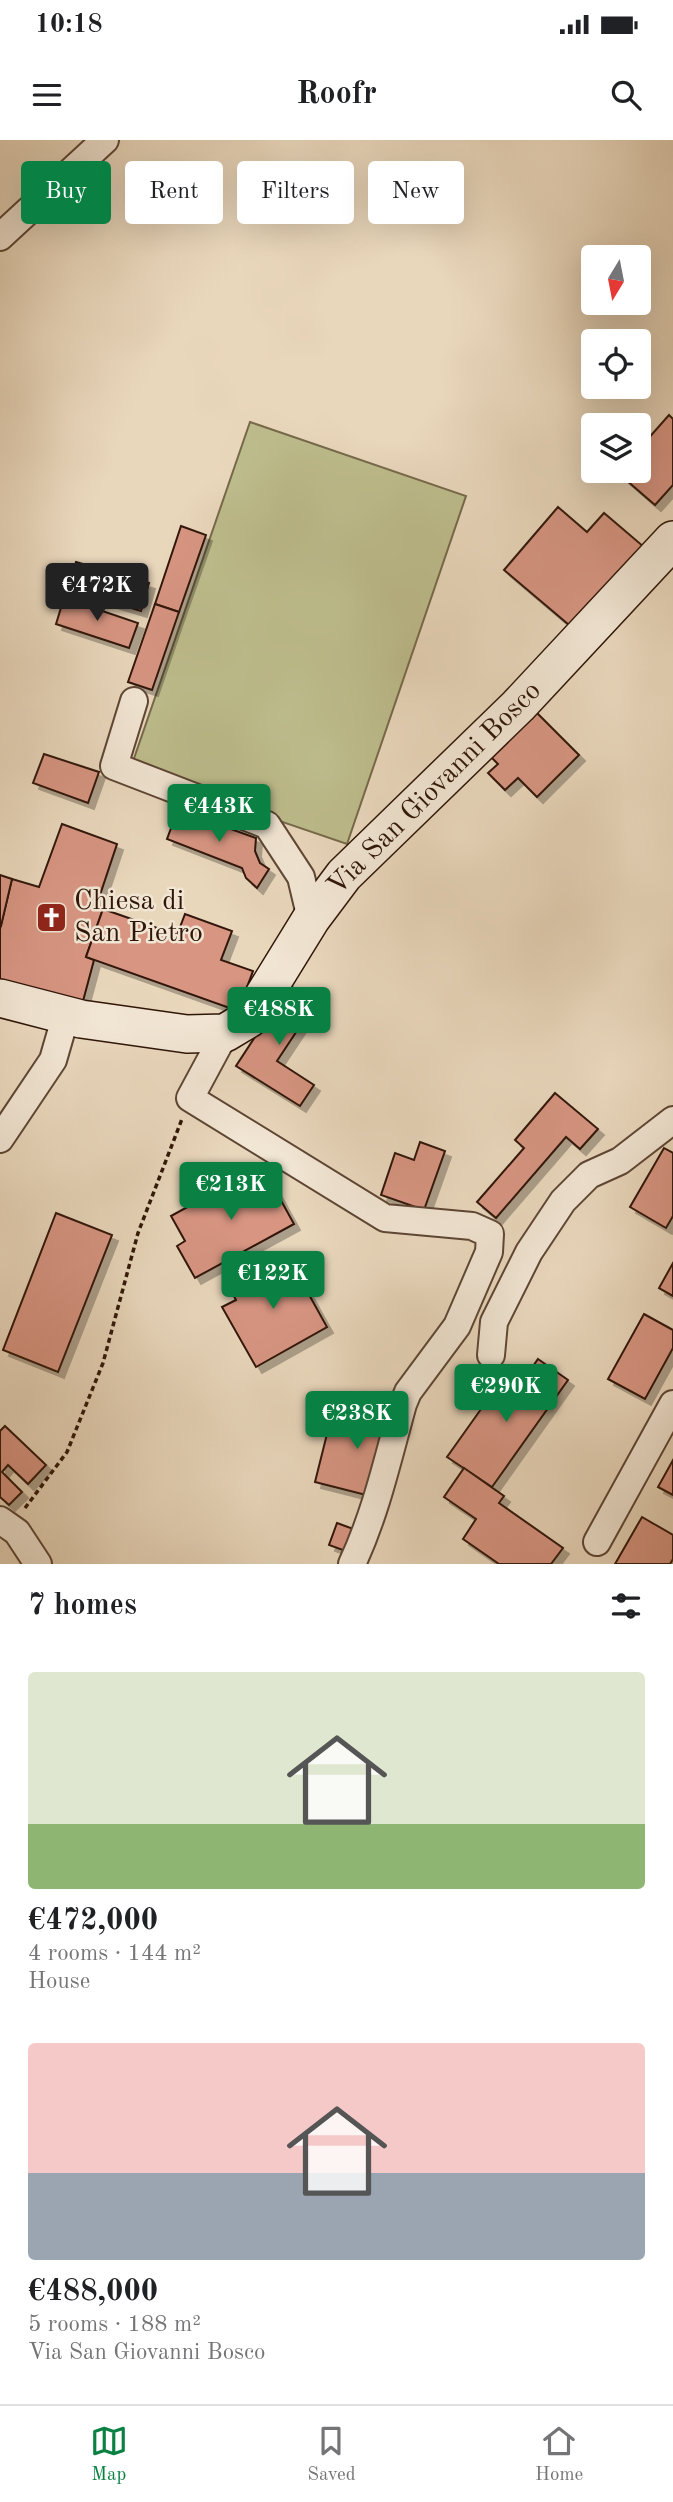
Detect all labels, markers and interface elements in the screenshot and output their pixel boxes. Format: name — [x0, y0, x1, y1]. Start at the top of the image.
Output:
text: 10:18 — [35, 12, 103, 38]
icon: menu — [28, 76, 66, 114]
icon: search — [607, 76, 645, 114]
text: Roofr — [296, 79, 377, 111]
chip: Buy — [21, 161, 111, 224]
chip: Rent — [125, 161, 223, 224]
chip: Filters — [237, 161, 354, 224]
chip: New — [368, 161, 464, 224]
north arrow — [581, 245, 651, 315]
map controls — [581, 245, 651, 483]
button: locate — [581, 329, 651, 399]
button: layers — [581, 413, 651, 483]
pin: €472K — [48, 564, 146, 623]
text: €472K — [61, 574, 133, 597]
street label: Via San Giovanni Bosco — [323, 677, 547, 901]
pin: €443K — [170, 784, 268, 844]
text: €443K — [183, 795, 255, 818]
place label: Chiesa di San Pietro — [74, 888, 203, 948]
church icon: Chiesa di San Pietro — [34, 901, 68, 935]
pin: €488K — [230, 988, 328, 1047]
text: €488K — [243, 998, 315, 1021]
pin: €213K — [182, 1163, 280, 1222]
text: €213K — [195, 1173, 267, 1196]
pin: €122K — [224, 1252, 322, 1311]
text: €122K — [237, 1262, 309, 1285]
pin: €290K — [457, 1364, 555, 1424]
text: €290K — [470, 1375, 542, 1398]
pin: €238K — [308, 1392, 406, 1451]
text: €238K — [321, 1402, 393, 1425]
icon: filters — [607, 1587, 645, 1625]
text: 7 homes — [28, 1591, 137, 1621]
icon: home — [274, 1717, 400, 1843]
text: €472,000 — [28, 1906, 158, 1936]
text: 4 rooms · 144 m² — [28, 1942, 201, 1965]
text: House — [28, 1970, 90, 1993]
icon: home — [274, 2088, 400, 2214]
text: €488,000 — [28, 2277, 158, 2307]
text: 5 rooms · 188 m² — [28, 2313, 201, 2336]
text: Via San Giovanni Bosco — [28, 2341, 265, 2364]
tab: Map — [90, 2422, 128, 2487]
tab: Saved — [307, 2422, 356, 2487]
tab: Home — [535, 2422, 583, 2487]

